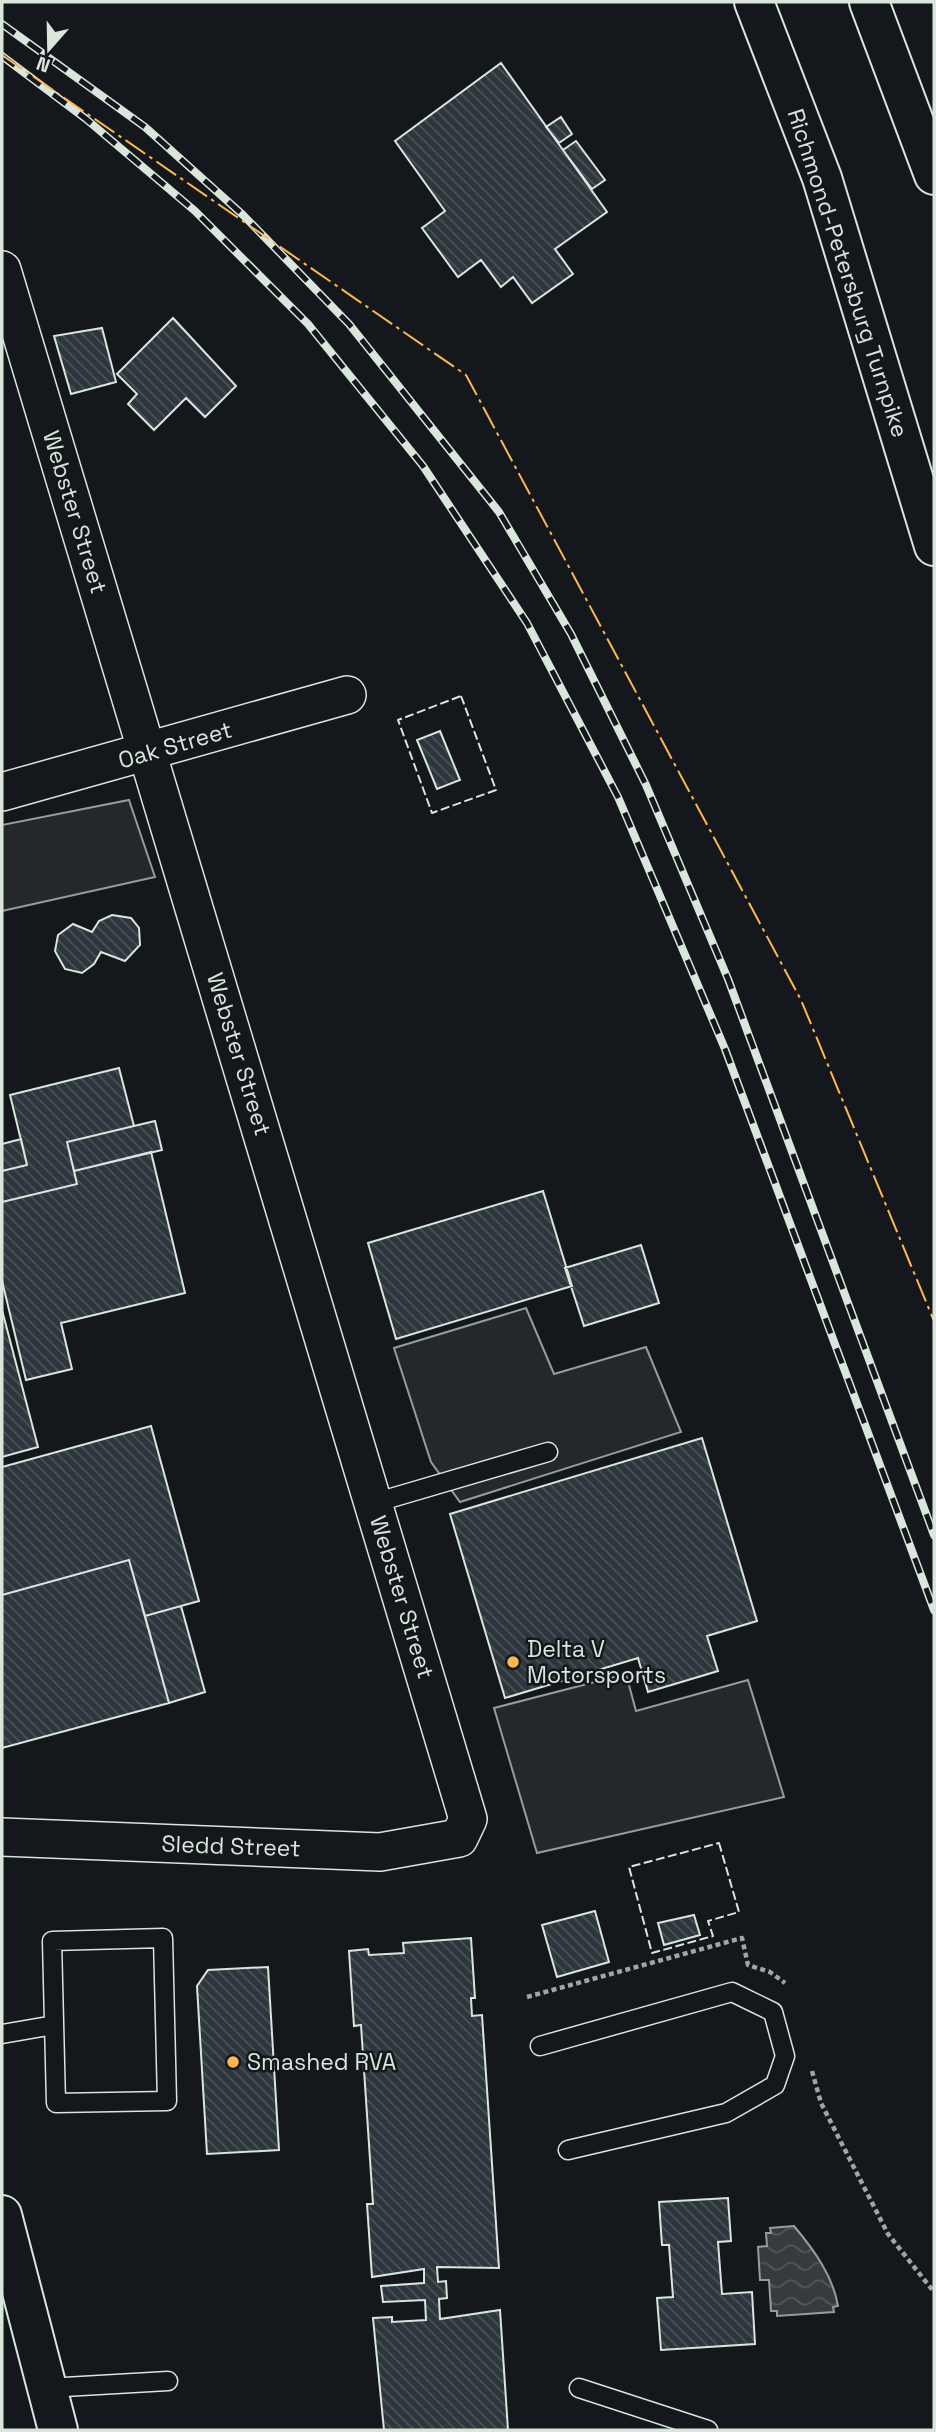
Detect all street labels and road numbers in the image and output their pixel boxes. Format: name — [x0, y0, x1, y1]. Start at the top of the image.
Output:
street label: Richmond-Petersburg Turnpike — [781, 105, 915, 441]
street label: Webster Street — [36, 427, 114, 597]
street label: Oak Street — [115, 714, 235, 776]
street label: Webster Street — [200, 969, 278, 1139]
street label: Webster Street — [363, 1512, 441, 1682]
street label: Sledd Street — [161, 1829, 301, 1863]

